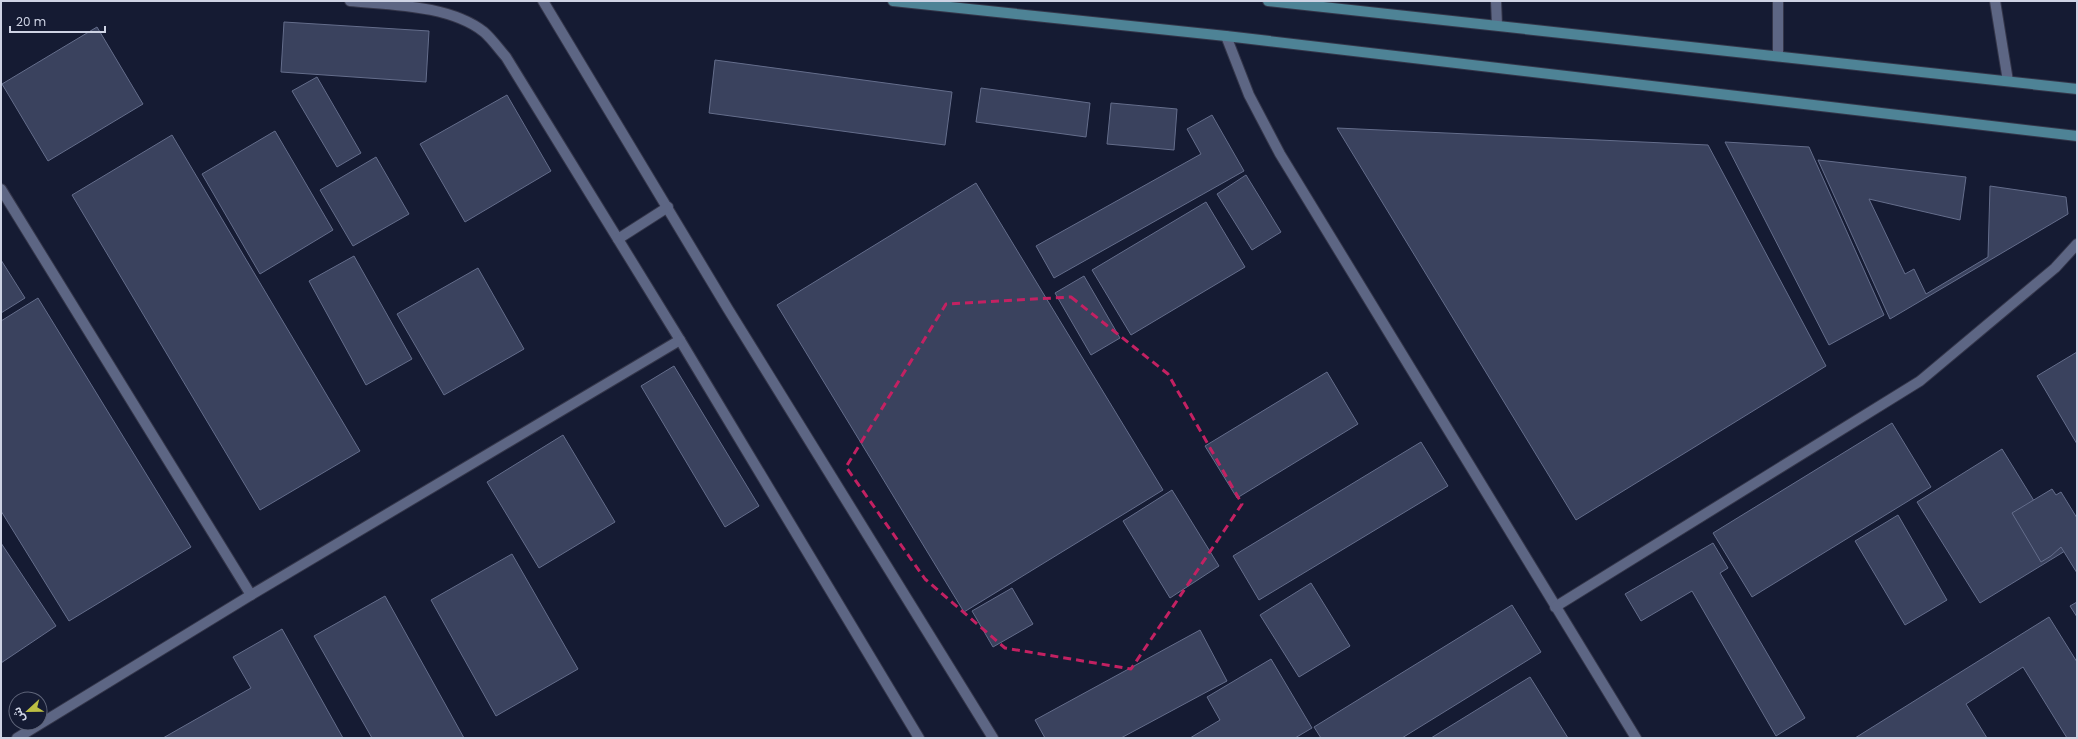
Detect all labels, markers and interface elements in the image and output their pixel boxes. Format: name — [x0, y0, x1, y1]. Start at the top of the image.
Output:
scale bar — [10, 8, 105, 34]
text: 20 m — [16, 13, 46, 30]
north arrow — [8, 691, 48, 731]
text: ش — [8, 705, 29, 725]

